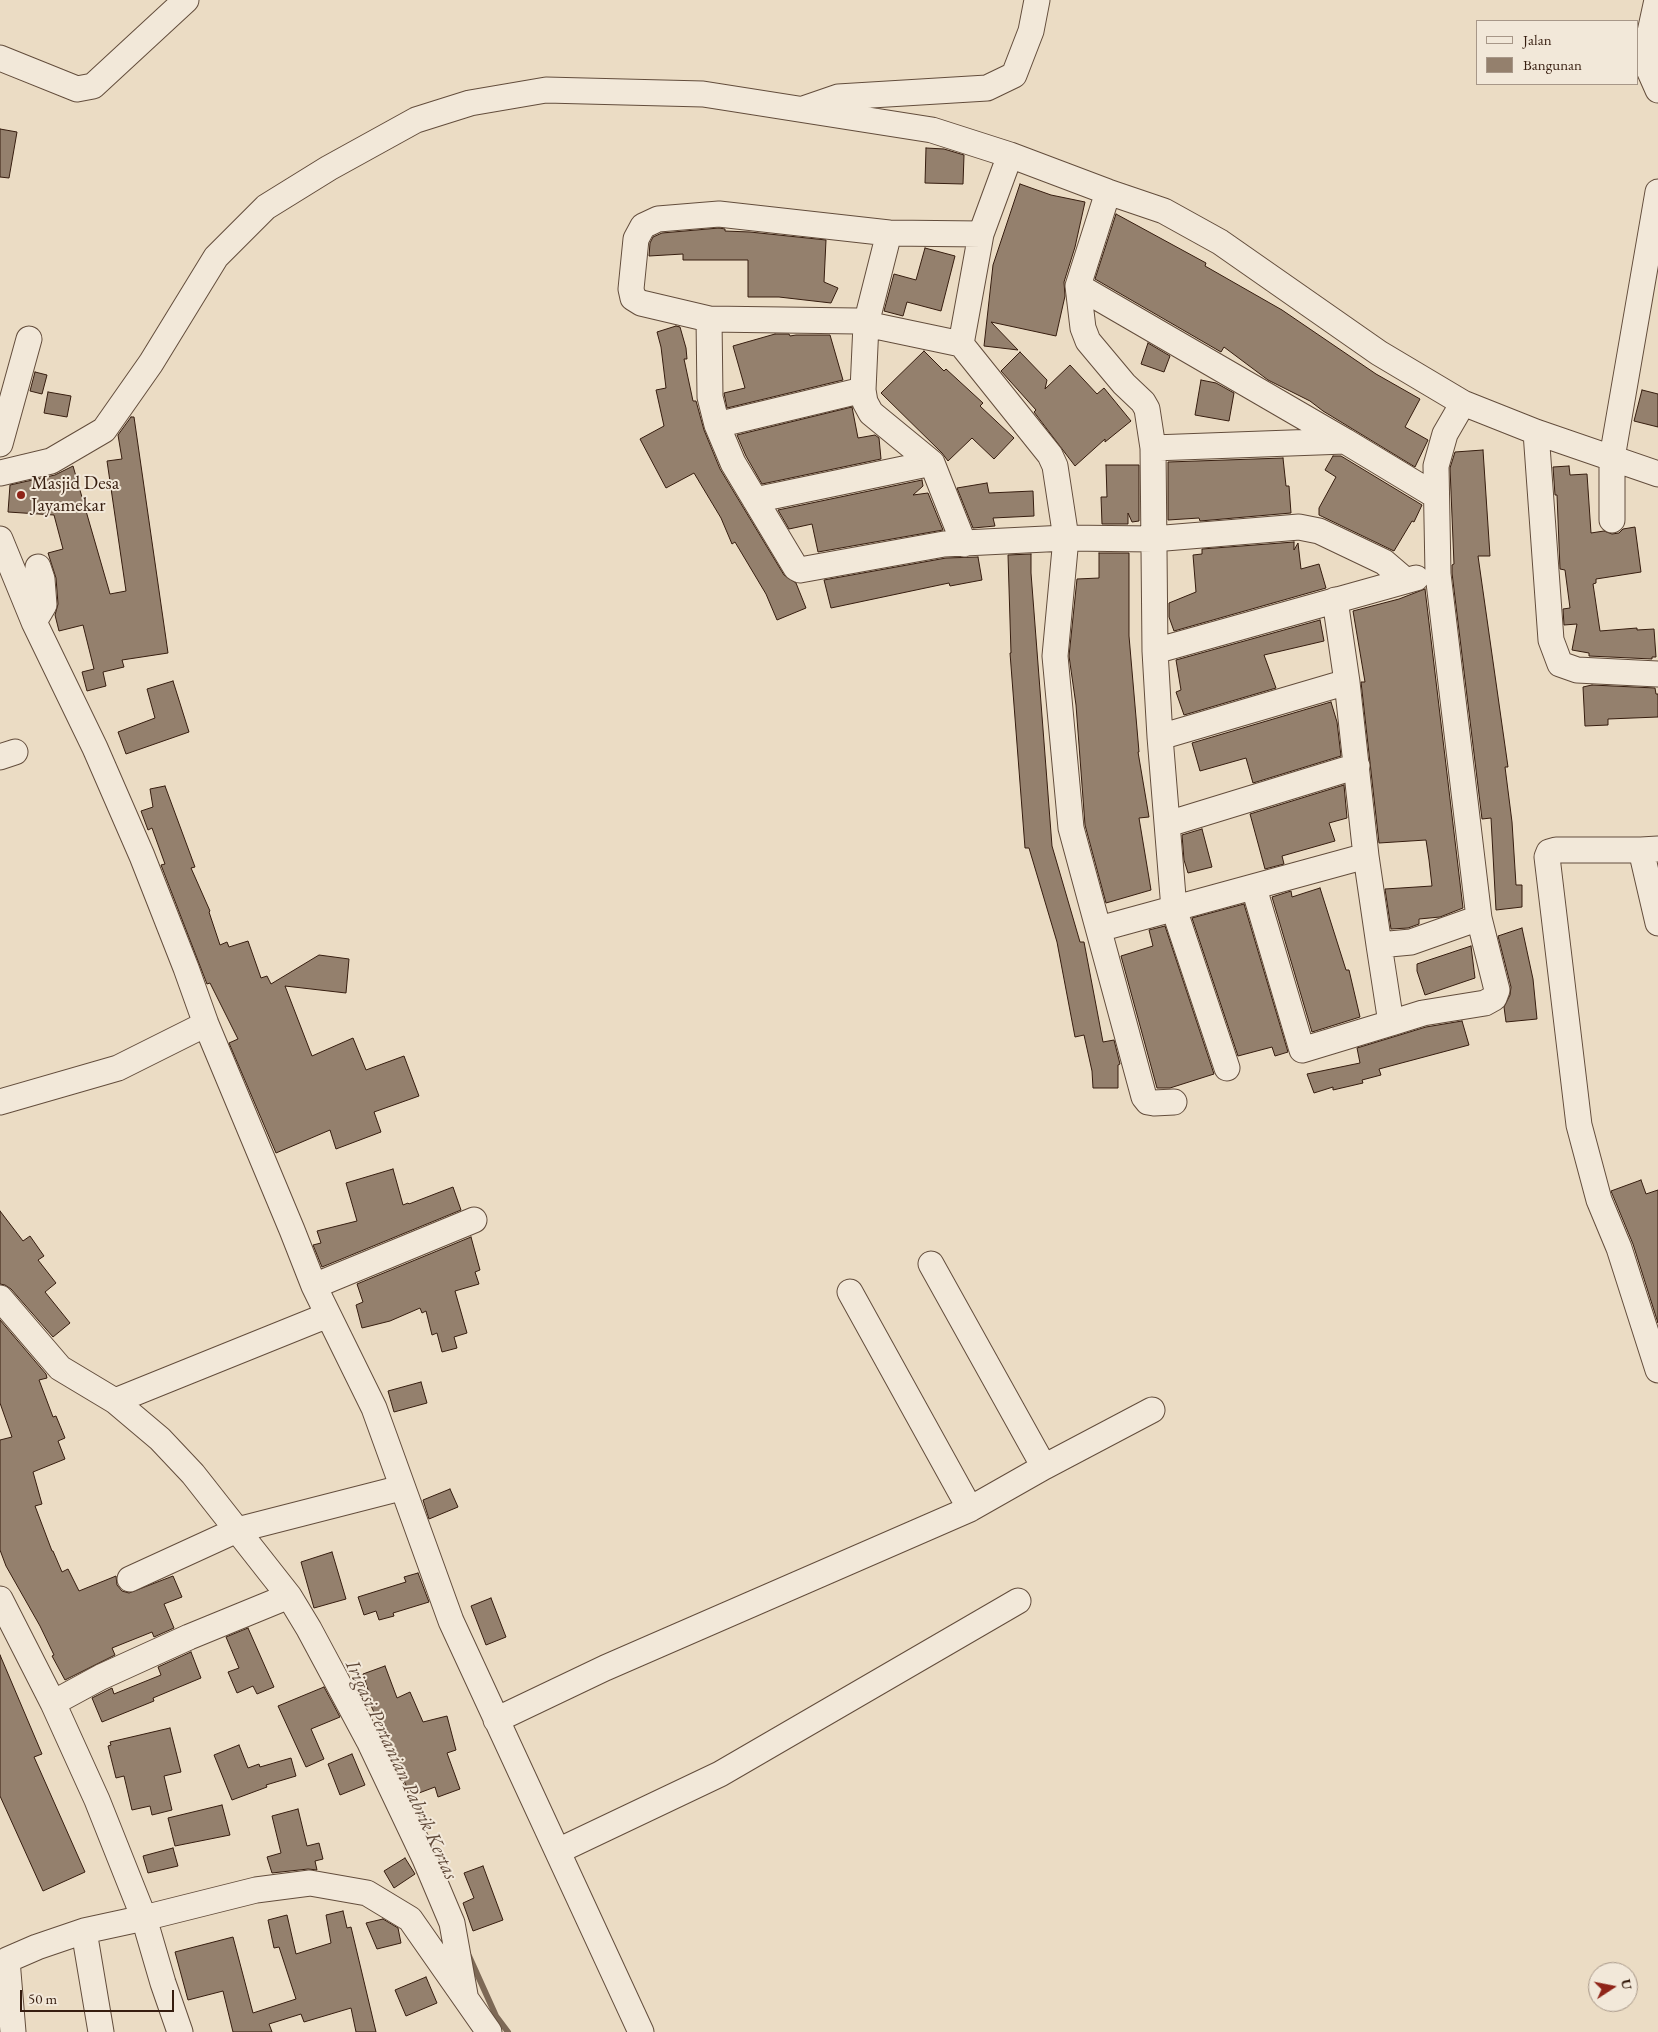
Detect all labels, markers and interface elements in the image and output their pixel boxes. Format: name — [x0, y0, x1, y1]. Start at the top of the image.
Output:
legend — [1476, 20, 1638, 85]
text: Jalan — [1523, 30, 1552, 49]
text: Bangunan — [1523, 55, 1582, 74]
place label: Masjid Desa Jayamekar — [31, 473, 119, 517]
marker: Masjid Desa Jayamekar — [15, 489, 27, 501]
water label: Irigasi Pertanian Pabrik Kertas — [339, 1656, 463, 1884]
north arrow — [1588, 1962, 1638, 2012]
text: U — [1617, 1977, 1637, 1991]
scale bar — [22, 1980, 176, 2012]
text: 50 m — [28, 1989, 57, 2008]

